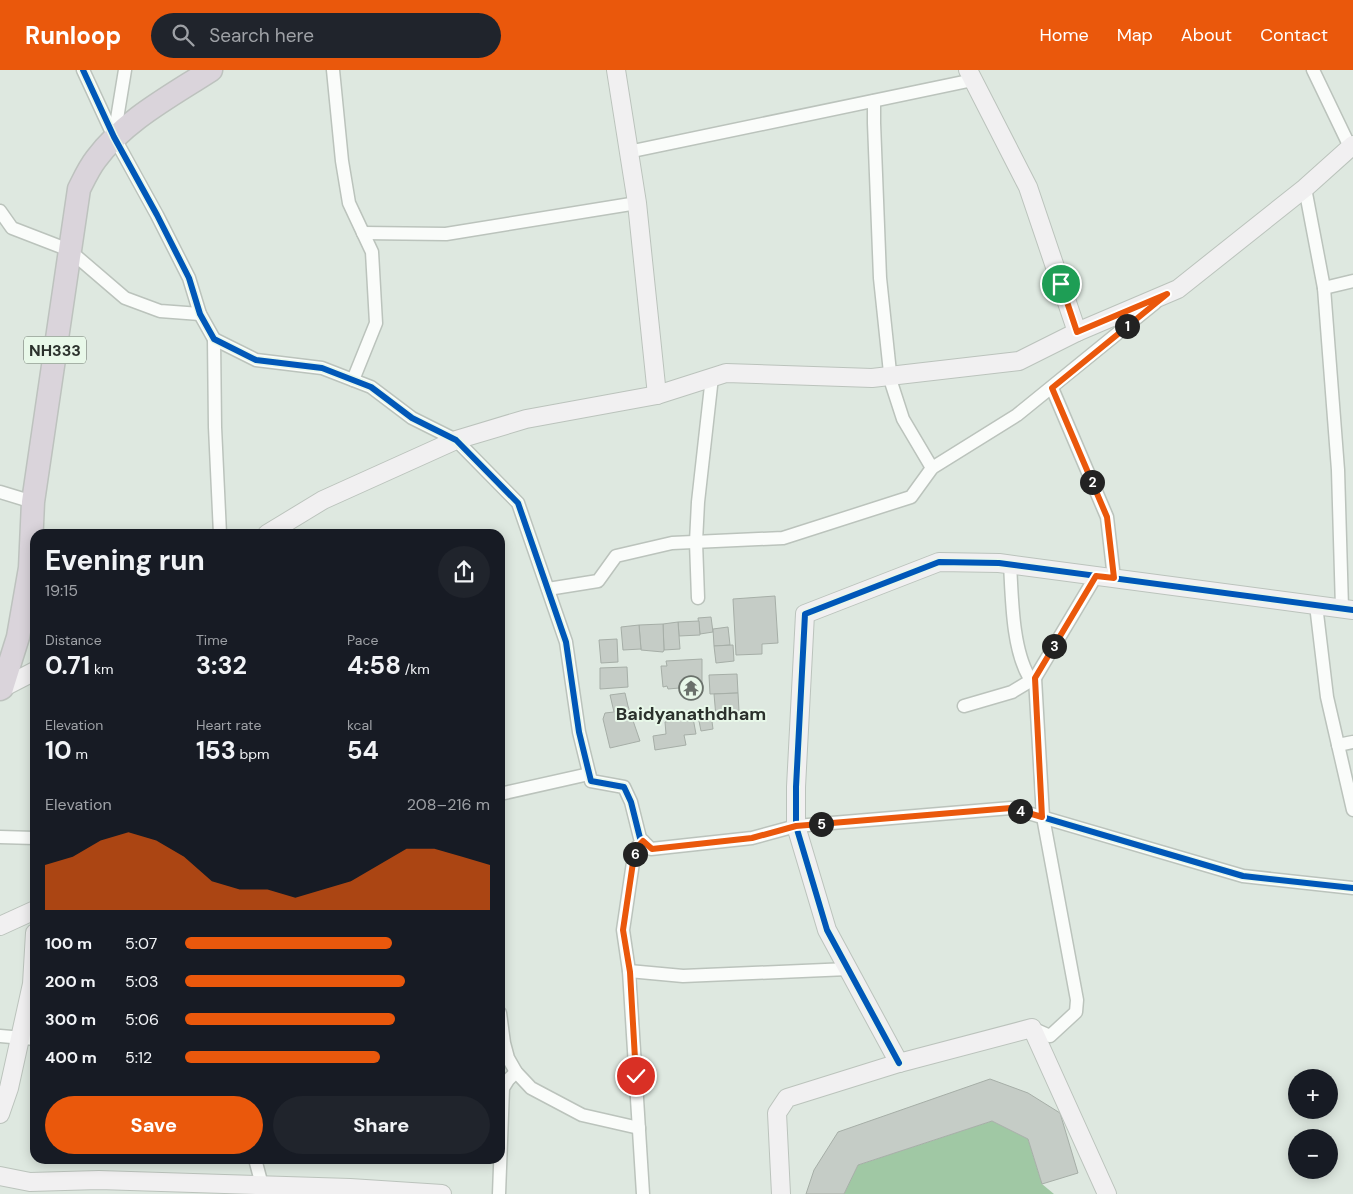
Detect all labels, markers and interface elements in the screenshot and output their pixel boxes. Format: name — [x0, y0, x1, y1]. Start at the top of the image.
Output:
search box — [151, 13, 501, 58]
text: Runloop — [25, 20, 121, 51]
icon: search — [169, 21, 197, 49]
text: Search here — [209, 23, 314, 48]
text: Home — [1039, 23, 1089, 47]
text: Map — [1117, 23, 1153, 47]
text: About — [1181, 23, 1232, 47]
text: Contact — [1260, 23, 1328, 47]
pin — [1040, 263, 1082, 305]
icon: arrive — [1047, 270, 1075, 298]
pin: 1 — [1114, 314, 1140, 338]
text: 1 — [1125, 317, 1130, 335]
road number: NH333 — [24, 336, 86, 364]
pin: 2 — [1080, 470, 1104, 494]
text: 2 — [1088, 473, 1097, 491]
text: Evening run — [45, 542, 205, 579]
button: share — [438, 546, 490, 598]
text: 19:15 — [45, 580, 78, 601]
text: Distance — [45, 631, 102, 649]
text: Time — [196, 631, 228, 649]
text: Pace — [347, 631, 378, 649]
pin: 3 — [1042, 634, 1066, 658]
text: 3 — [1050, 637, 1059, 655]
text: 0.71 — [45, 649, 90, 682]
text: 3:32 — [196, 649, 247, 682]
text: 4:58 — [347, 649, 401, 682]
text: km — [90, 660, 113, 678]
text: /km — [401, 660, 430, 678]
temple icon: Baidyanathdham — [678, 675, 704, 701]
place label: Baidyanathdham — [616, 702, 766, 726]
text: Elevation — [45, 716, 103, 734]
text: Heart rate — [196, 716, 261, 734]
text: kcal — [347, 716, 372, 734]
text: 10 — [45, 734, 72, 767]
text: 153 — [196, 734, 236, 767]
text: 54 — [347, 734, 379, 767]
text: m — [72, 745, 88, 763]
text: bpm — [236, 745, 269, 763]
text: Elevation — [45, 794, 112, 815]
text: 208–216 m — [407, 794, 490, 815]
pin: 4 — [1008, 798, 1032, 824]
text: 4 — [1016, 802, 1025, 820]
pin: 5 — [808, 812, 834, 836]
text: 5 — [817, 815, 826, 833]
pin: 6 — [622, 842, 648, 866]
text: 6 — [631, 845, 640, 863]
text: 100 m — [45, 933, 92, 954]
text: 5:07 — [125, 933, 157, 954]
text: 200 m — [45, 971, 96, 992]
text: 5:03 — [125, 971, 158, 992]
text: 300 m — [45, 1009, 96, 1030]
text: 5:06 — [125, 1009, 159, 1030]
text: 400 m — [45, 1047, 97, 1068]
text: 5:12 — [125, 1047, 152, 1068]
pin — [615, 1055, 657, 1097]
icon: check — [622, 1062, 650, 1090]
map controls — [1288, 1069, 1338, 1179]
button: + — [1288, 1069, 1338, 1119]
button: Save — [45, 1096, 263, 1154]
button: Share — [273, 1096, 490, 1154]
button: − — [1288, 1129, 1338, 1179]

